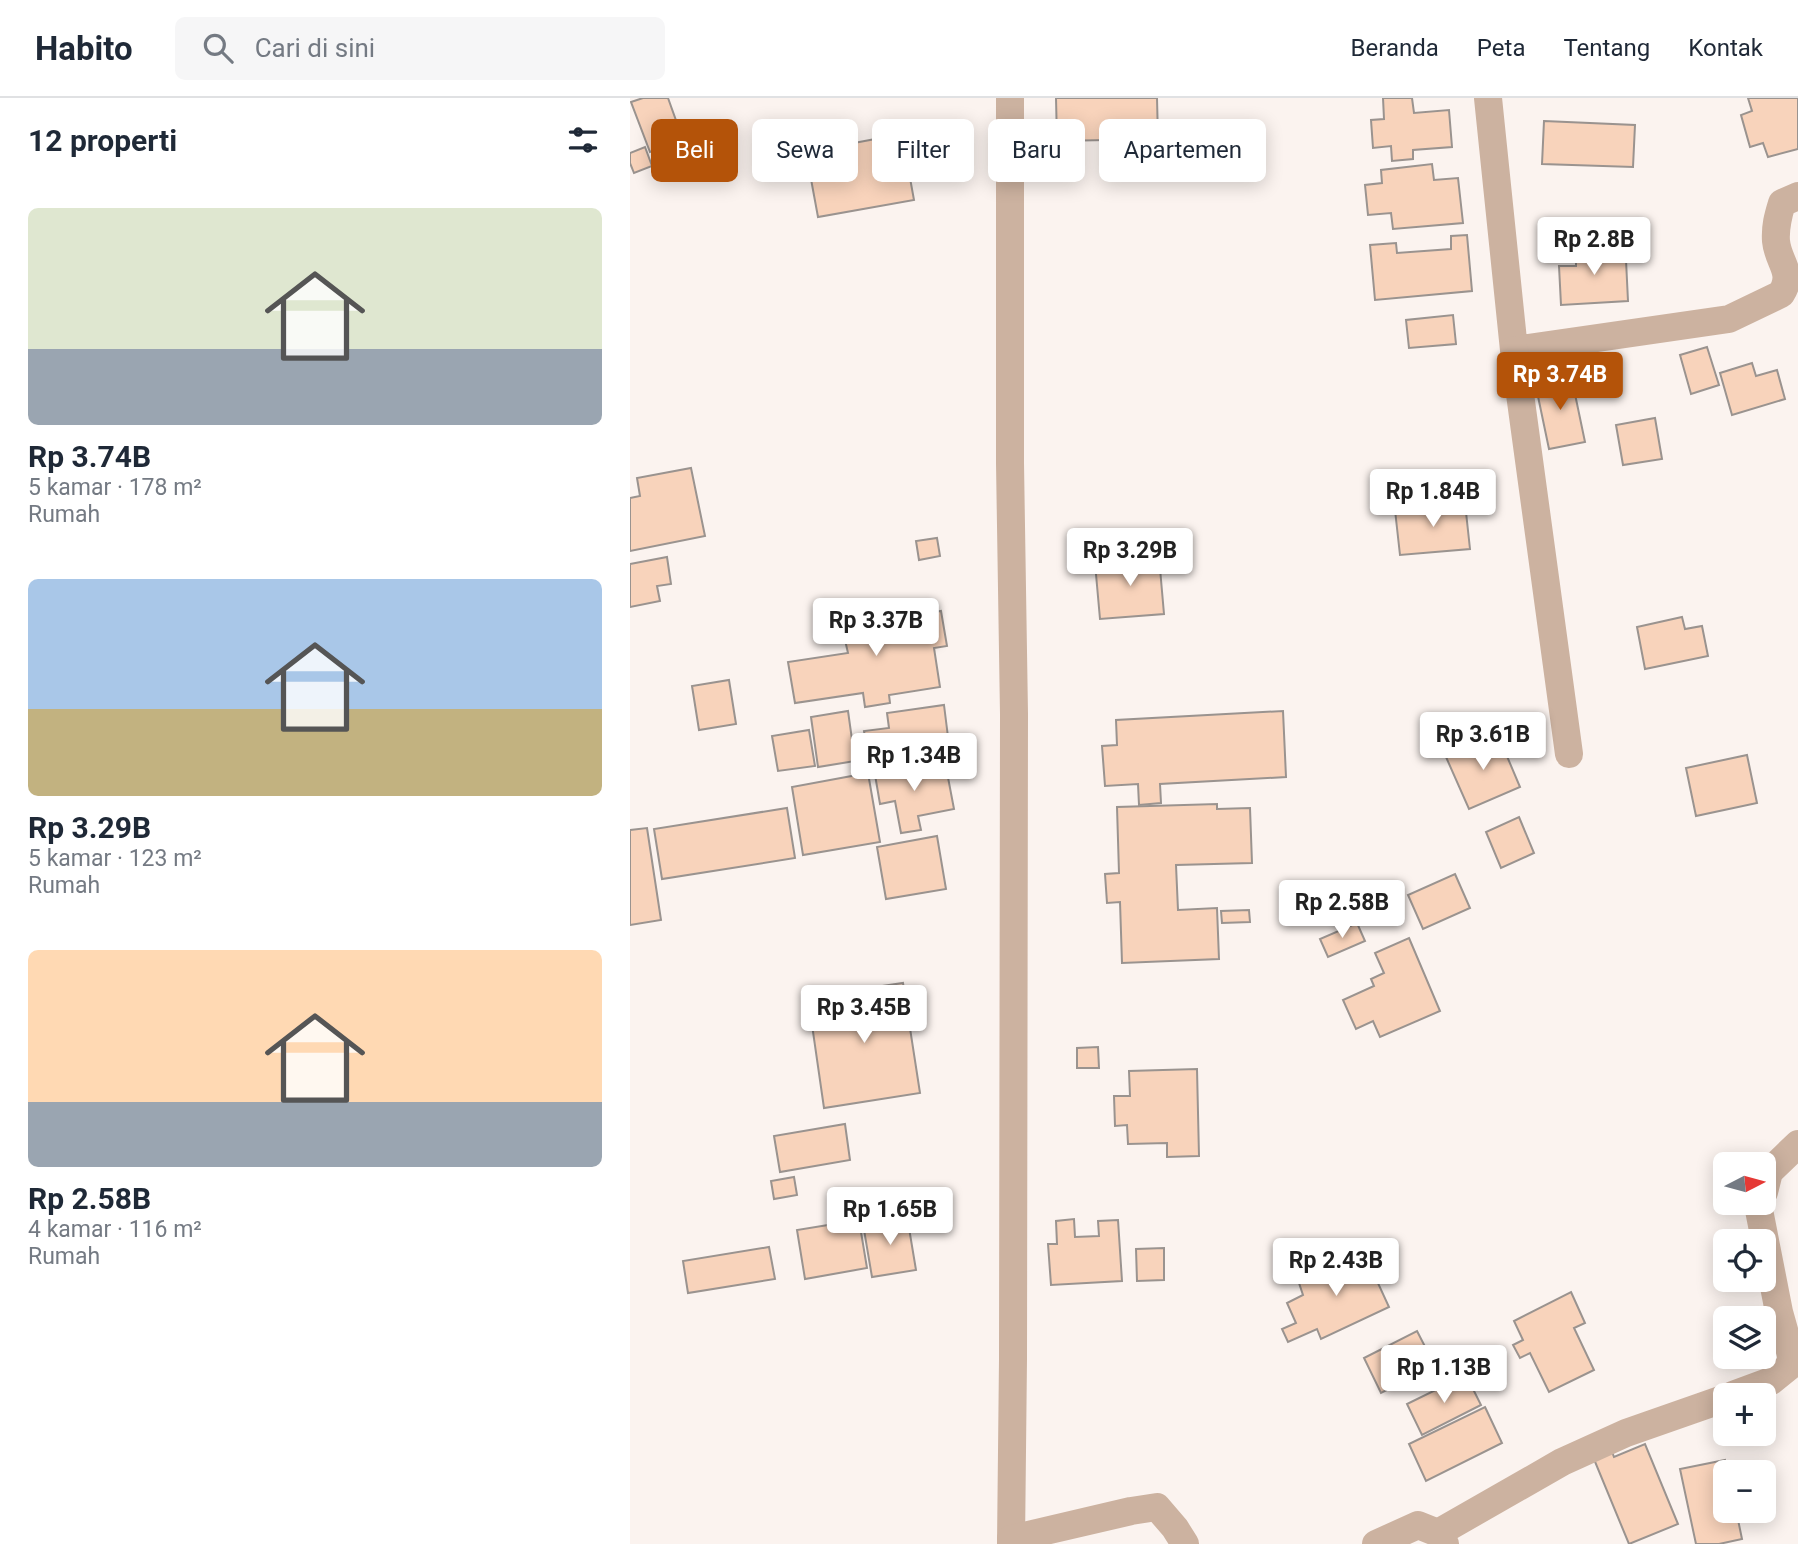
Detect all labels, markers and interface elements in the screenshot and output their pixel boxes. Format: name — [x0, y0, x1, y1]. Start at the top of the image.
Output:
search box — [175, 17, 665, 80]
text: Habito — [35, 29, 133, 68]
icon: search — [199, 29, 237, 67]
text: Cari di sini — [255, 33, 375, 63]
text: Beranda — [1351, 34, 1439, 62]
text: Peta — [1477, 34, 1525, 62]
text: Tentang — [1563, 34, 1650, 62]
text: Kontak — [1688, 34, 1763, 62]
chip: Beli — [651, 119, 738, 182]
chip: Sewa — [752, 119, 858, 182]
chip: Filter — [872, 119, 974, 182]
chip: Baru — [988, 119, 1085, 182]
chip: Apartemen — [1099, 119, 1266, 182]
icon: filters — [564, 121, 602, 159]
text: 12 properti — [28, 123, 177, 158]
pin: Rp 2.8B — [1529, 218, 1659, 277]
text: Rp 2.8B — [1553, 226, 1635, 253]
icon: home — [252, 253, 378, 379]
pin: Rp 3.74B — [1488, 352, 1632, 412]
text: Rp 3.74B — [1513, 361, 1607, 388]
text: Rp 3.74B — [28, 439, 151, 474]
pin: Rp 1.84B — [1361, 470, 1505, 529]
text: 5 kamar · 178 m² — [28, 474, 202, 501]
text: Rp 1.84B — [1386, 478, 1480, 505]
text: Rumah — [28, 501, 100, 528]
pin: Rp 3.29B — [1058, 528, 1202, 588]
text: Rp 3.29B — [1083, 537, 1177, 564]
pin: Rp 3.37B — [804, 598, 948, 658]
text: Rp 3.37B — [829, 607, 923, 634]
icon: home — [252, 624, 378, 750]
pin: Rp 3.61B — [1411, 712, 1555, 772]
text: Rp 3.61B — [1436, 721, 1530, 748]
pin: Rp 1.34B — [842, 734, 986, 793]
text: Rp 1.34B — [867, 742, 961, 769]
text: Rp 3.29B — [28, 810, 151, 845]
text: 5 kamar · 123 m² — [28, 845, 202, 872]
text: Rumah — [28, 872, 100, 899]
pin: Rp 2.58B — [1270, 880, 1414, 940]
text: Rp 2.58B — [1295, 889, 1389, 916]
pin: Rp 3.45B — [792, 986, 936, 1045]
text: Rp 3.45B — [817, 994, 911, 1021]
icon: home — [252, 995, 378, 1121]
north arrow — [1713, 1152, 1776, 1214]
map controls — [1713, 1152, 1776, 1523]
text: Rp 2.58B — [28, 1181, 151, 1216]
pin: Rp 1.65B — [818, 1188, 962, 1247]
text: Rp 1.65B — [843, 1196, 937, 1223]
text: 4 kamar · 116 m² — [28, 1216, 202, 1243]
button: locate — [1713, 1229, 1776, 1292]
pin: Rp 2.43B — [1264, 1238, 1408, 1298]
text: Rumah — [28, 1243, 100, 1270]
text: Rp 2.43B — [1289, 1247, 1383, 1274]
button: layers — [1713, 1306, 1776, 1369]
pin: Rp 1.13B — [1372, 1346, 1516, 1405]
text: Rp 1.13B — [1397, 1354, 1491, 1381]
button: + — [1713, 1383, 1776, 1446]
button: − — [1713, 1460, 1776, 1523]

